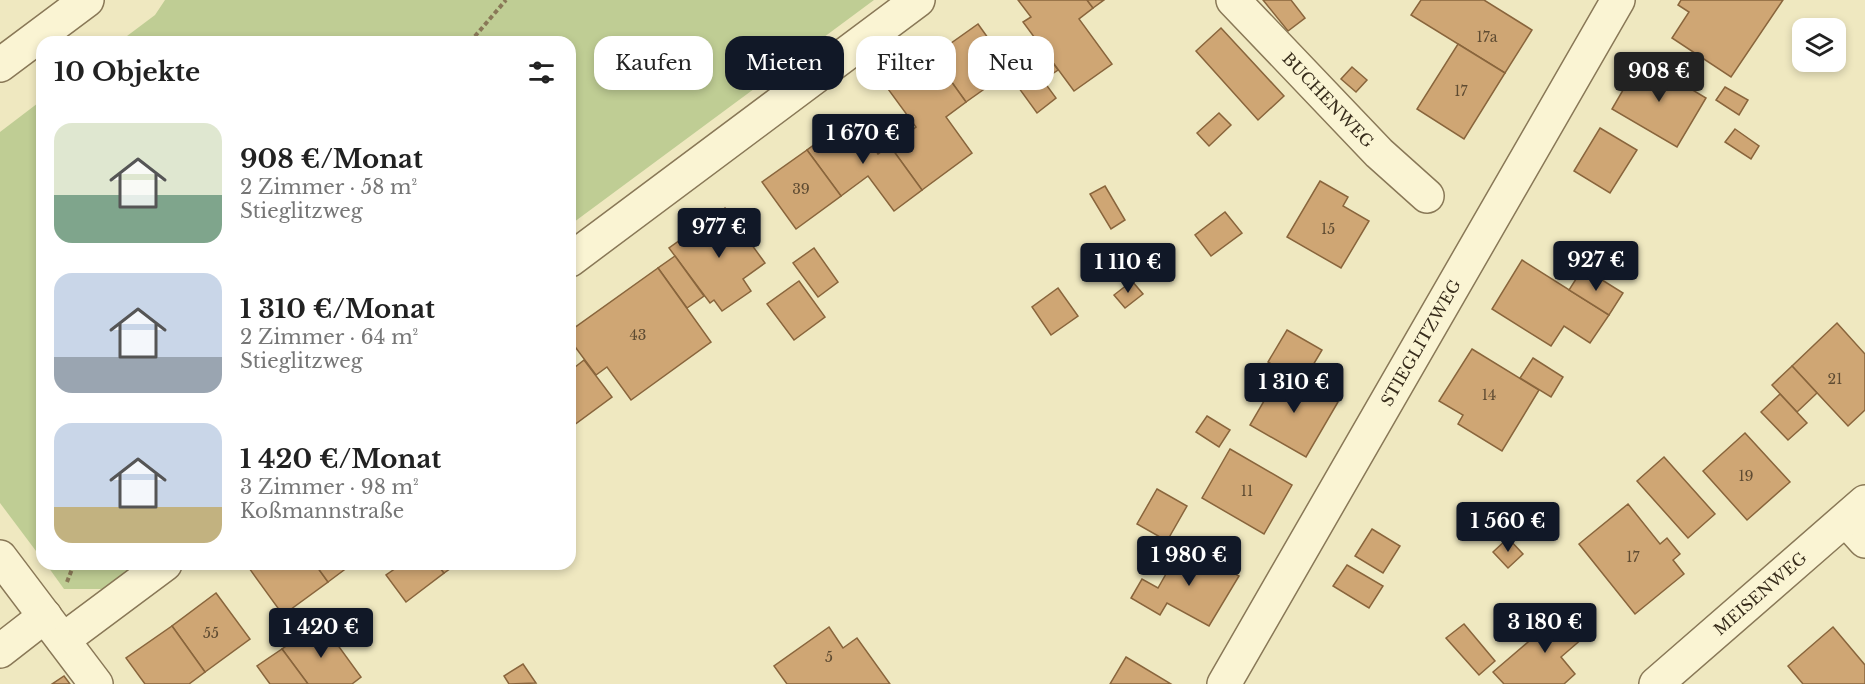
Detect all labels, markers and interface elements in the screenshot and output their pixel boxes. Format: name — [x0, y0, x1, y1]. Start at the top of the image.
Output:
map controls — [1792, 18, 1846, 72]
button: layers — [1792, 18, 1846, 72]
house number: 17a — [1476, 28, 1498, 46]
chip: Kaufen — [594, 36, 713, 90]
chip: Mieten — [725, 36, 844, 90]
chip: Filter — [856, 36, 956, 90]
chip: Neu — [968, 36, 1054, 90]
street label: BUCHENWEG — [1278, 48, 1378, 152]
pin: 908 € — [1617, 52, 1701, 103]
text: 10 Objekte — [54, 56, 200, 88]
icon: filters — [525, 56, 558, 89]
text: 908 € — [1628, 59, 1690, 83]
house number: 17 — [1454, 82, 1469, 100]
pin: 1 670 € — [808, 114, 918, 165]
text: 1 670 € — [826, 121, 900, 145]
text: 908 €/Monat — [240, 143, 423, 175]
icon: home — [102, 147, 174, 219]
text: 2 Zimmer · 58 m² — [240, 175, 417, 199]
house number: 39 — [792, 180, 810, 198]
text: Stieglitzweg — [240, 199, 363, 223]
pin: 977 € — [677, 208, 761, 259]
text: 977 € — [692, 215, 746, 239]
house number: 15 — [1321, 220, 1335, 238]
pin: 927 € — [1554, 241, 1638, 292]
pin: 1 110 € — [1073, 243, 1183, 294]
text: 927 € — [1567, 248, 1625, 272]
text: 1 110 € — [1094, 250, 1162, 274]
street label: STIEGLITZWEG — [1376, 276, 1465, 410]
text: 1 310 €/Monat — [240, 293, 435, 325]
icon: home — [102, 297, 174, 369]
text: 2 Zimmer · 64 m² — [240, 325, 418, 349]
house number: 43 — [630, 326, 646, 344]
text: Stieglitzweg — [240, 349, 363, 373]
pin: 1 310 € — [1239, 363, 1349, 414]
text: 1 310 € — [1258, 370, 1330, 394]
house number: 21 — [1828, 370, 1842, 388]
house number: 14 — [1482, 386, 1496, 404]
text: 1 420 €/Monat — [240, 443, 441, 475]
icon: home — [102, 447, 174, 519]
house number: 19 — [1738, 467, 1754, 485]
text: 3 Zimmer · 98 m² — [240, 475, 419, 499]
house number: 11 — [1241, 482, 1253, 500]
text: Koßmannstraße — [240, 499, 404, 523]
pin: 1 560 € — [1453, 502, 1563, 553]
text: 1 560 € — [1470, 509, 1546, 533]
pin: 1 980 € — [1134, 536, 1244, 587]
text: 1 980 € — [1151, 543, 1227, 567]
house number: 17 — [1626, 548, 1641, 566]
street label: MEISENWEG — [1710, 548, 1811, 639]
pin: 3 180 € — [1490, 603, 1600, 654]
pin: 1 420 € — [266, 608, 376, 659]
text: 3 180 € — [1507, 610, 1583, 634]
text: 1 420 € — [283, 615, 359, 639]
house number: 55 — [203, 624, 219, 642]
house number: 5 — [825, 648, 833, 666]

